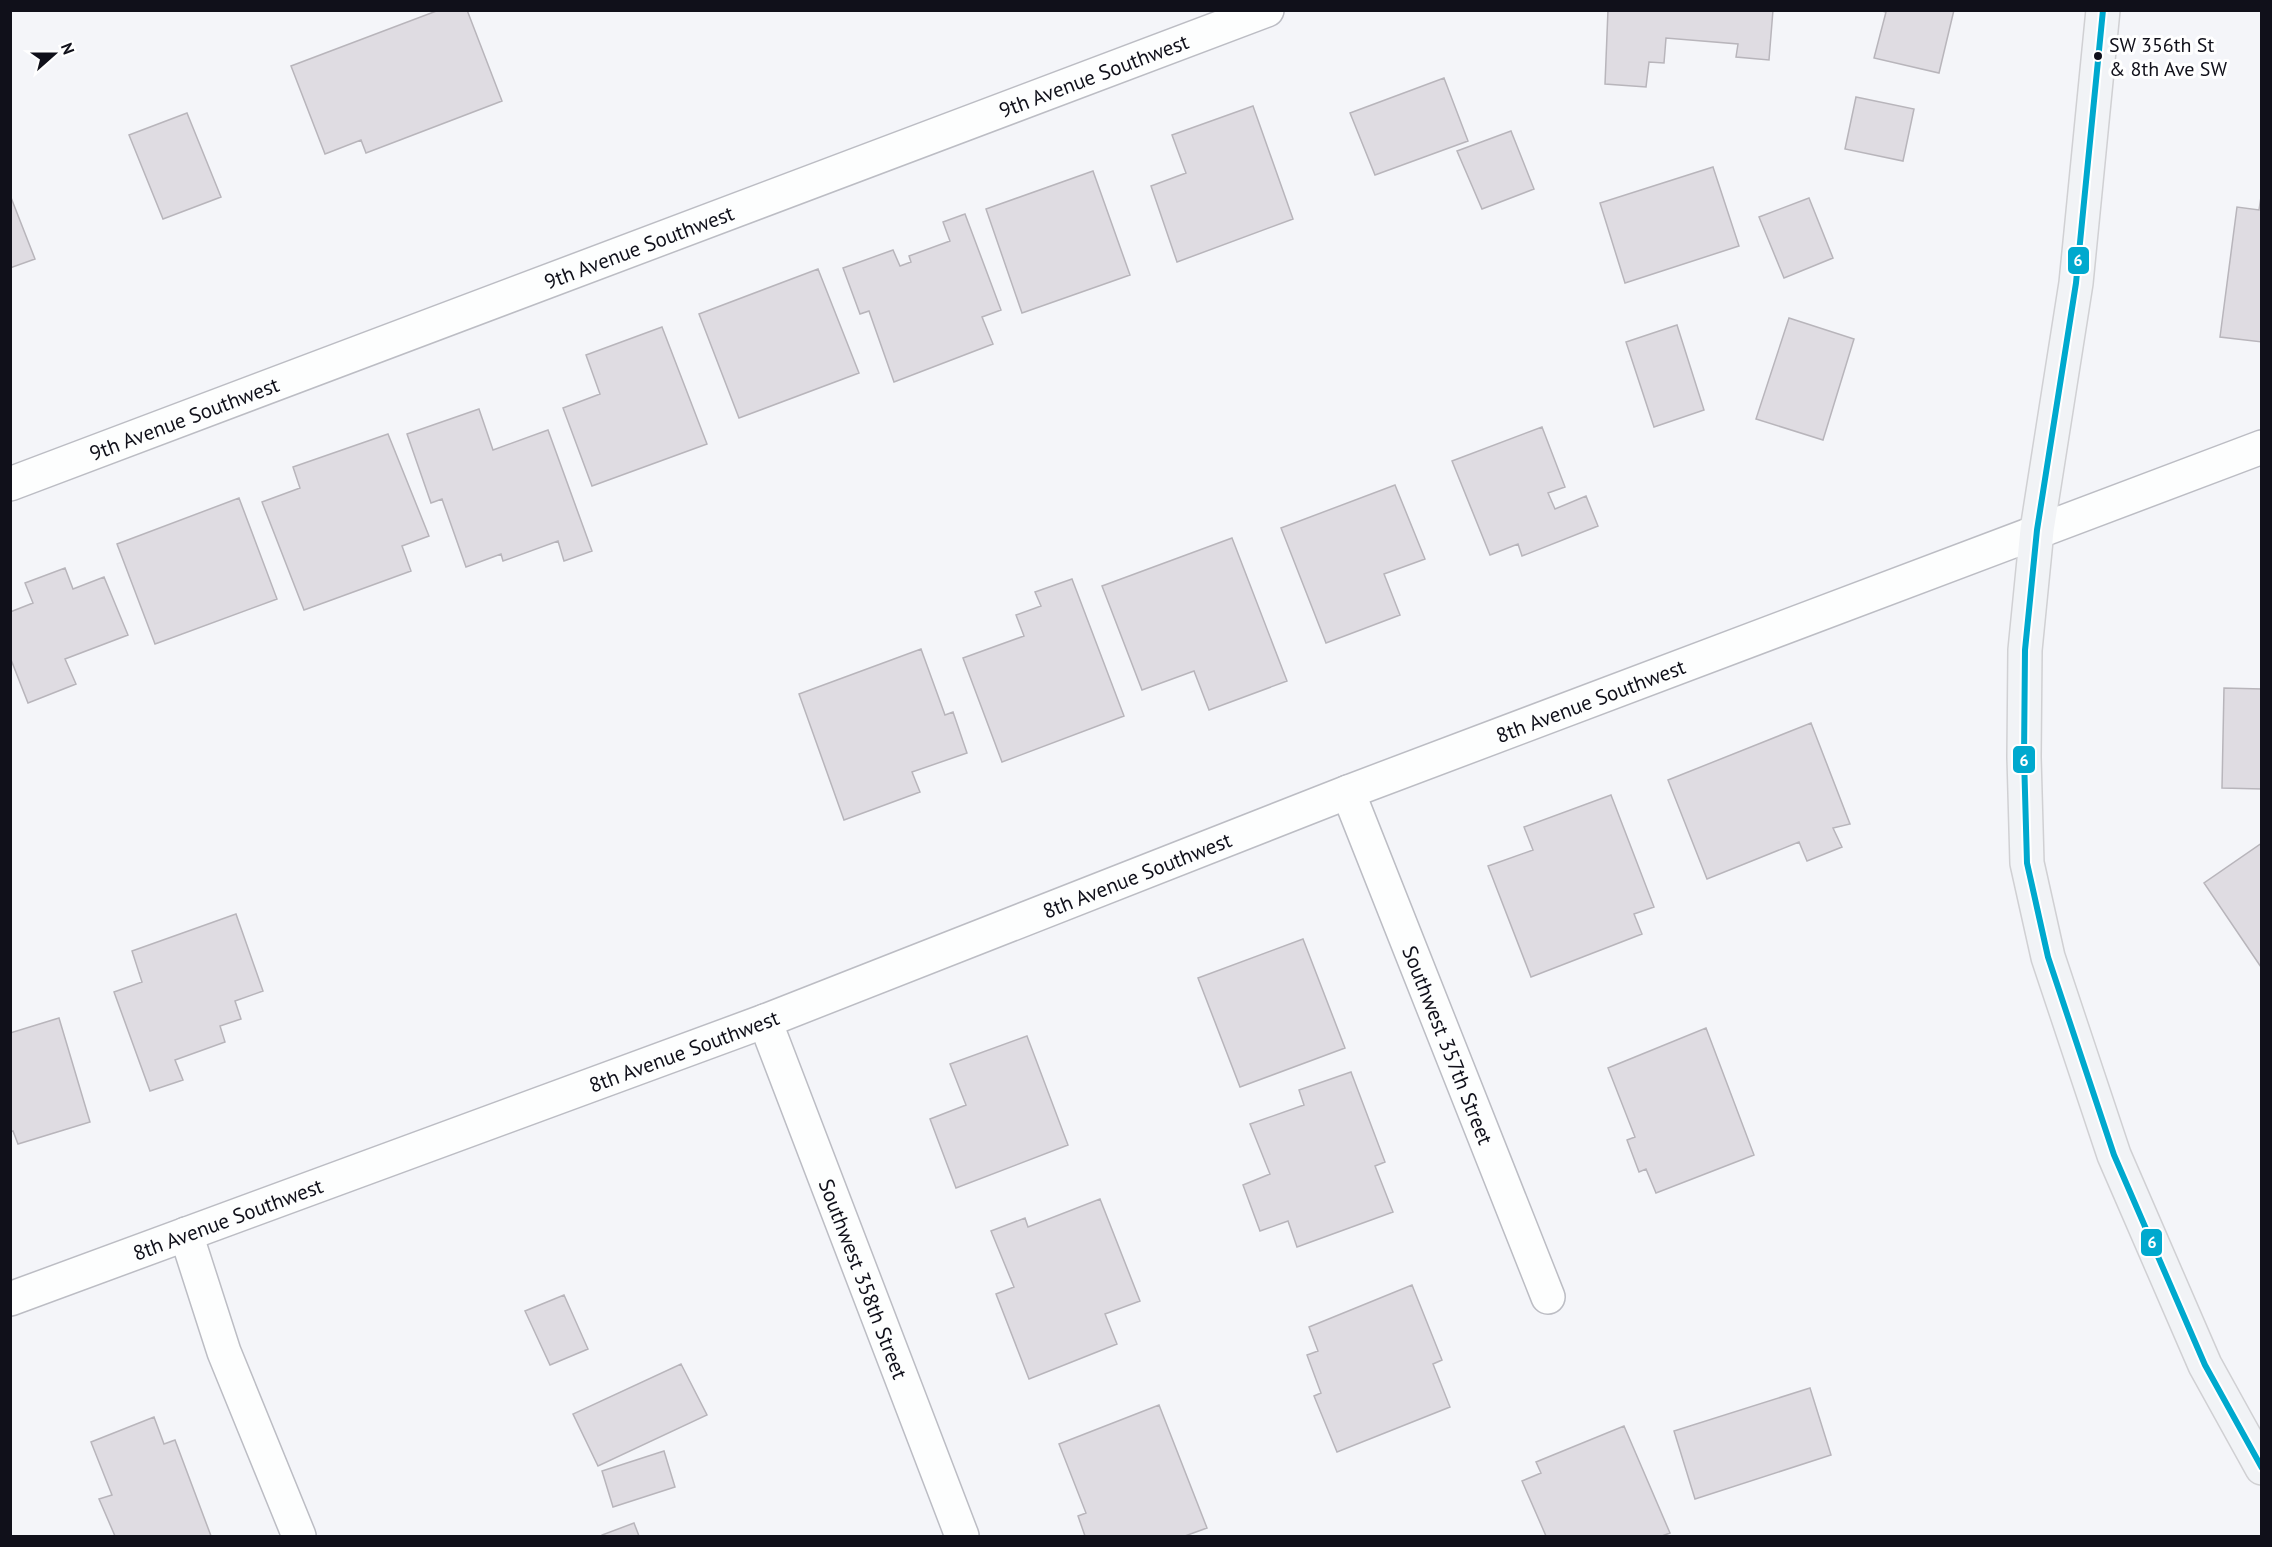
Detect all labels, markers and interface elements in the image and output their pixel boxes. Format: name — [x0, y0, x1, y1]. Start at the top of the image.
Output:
north arrow — [24, 24, 84, 84]
street label: 9th Avenue Southwest — [995, 27, 1192, 123]
place label: SW 356th St & 8th Ave SW — [2109, 32, 2227, 82]
text: N — [57, 40, 79, 57]
marker: SW 356th St & 8th Ave SW — [2092, 50, 2104, 62]
street label: 9th Avenue Southwest — [540, 199, 737, 295]
line badge: 6 — [2067, 246, 2090, 275]
text: 6 — [2073, 250, 2083, 270]
street label: 9th Avenue Southwest — [85, 370, 283, 466]
street label: 8th Avenue Southwest — [1492, 652, 1689, 749]
line badge: 6 — [2012, 745, 2036, 774]
text: 6 — [2019, 750, 2029, 770]
street label: 8th Avenue Southwest — [1039, 826, 1235, 924]
street label: Southwest 357th Street — [1397, 942, 1500, 1148]
street label: 8th Avenue Southwest — [585, 1003, 783, 1098]
street label: 8th Avenue Southwest — [129, 1172, 326, 1266]
street label: Southwest 358th Street — [813, 1175, 914, 1383]
line badge: 6 — [2140, 1228, 2163, 1257]
text: 6 — [2147, 1232, 2157, 1252]

